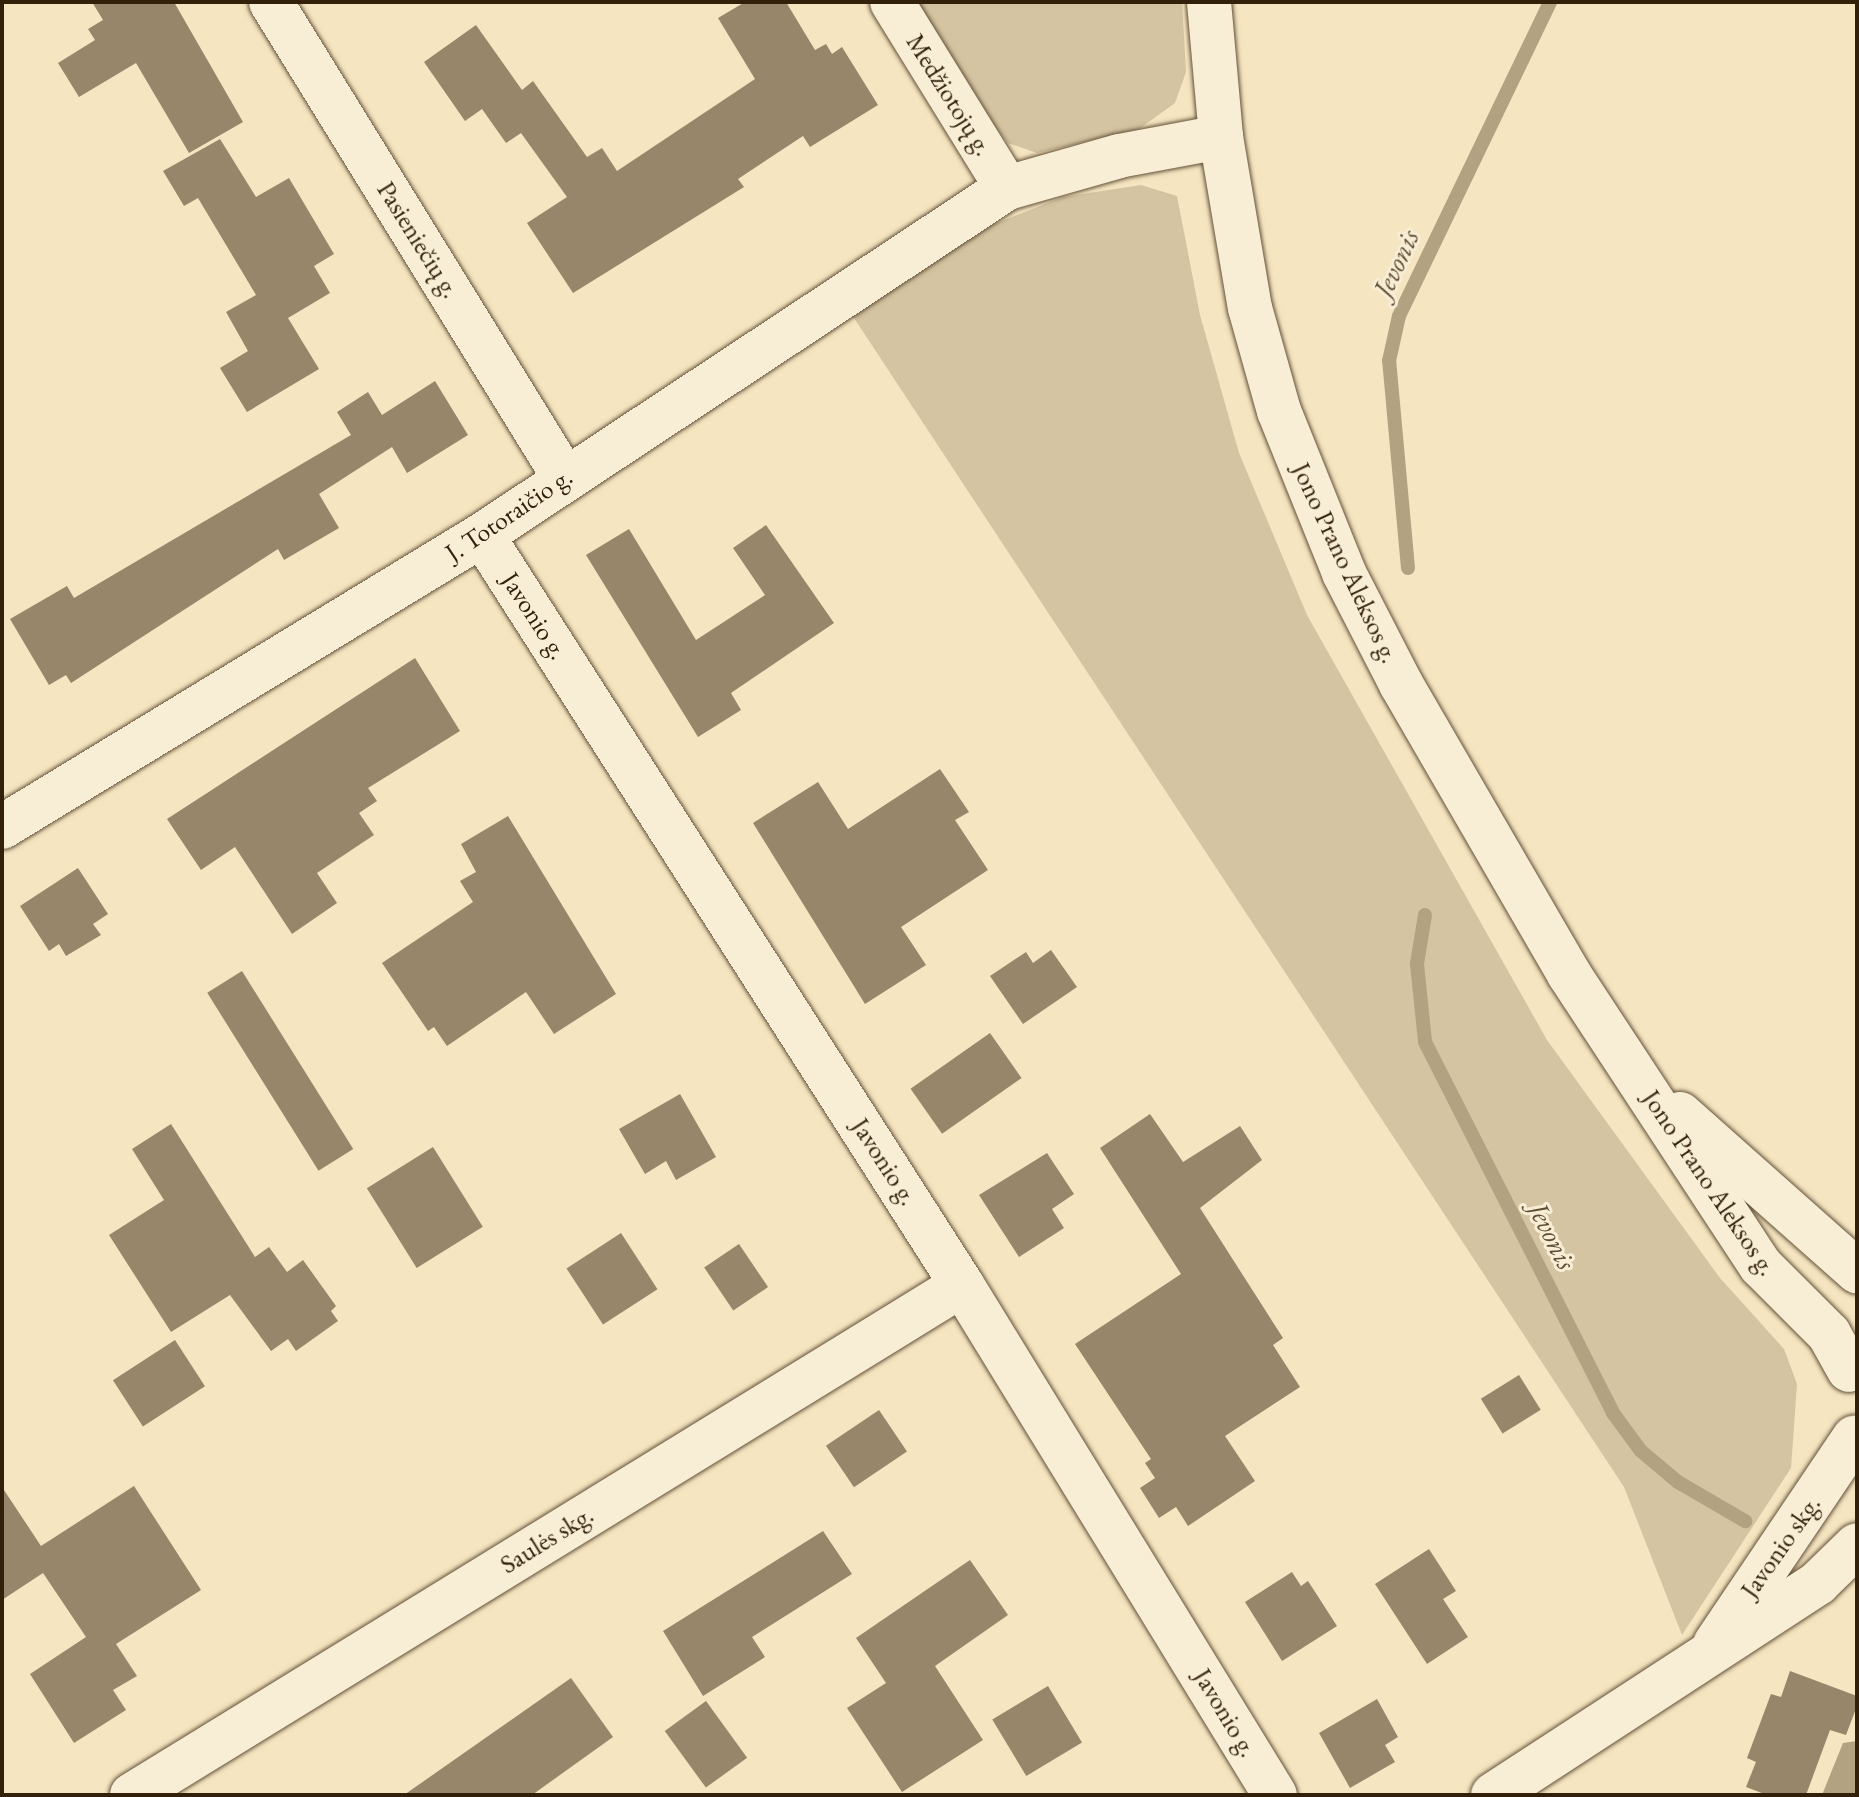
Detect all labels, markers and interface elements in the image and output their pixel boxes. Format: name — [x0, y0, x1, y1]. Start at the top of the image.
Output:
street label: Medžiotojų g. — [899, 28, 999, 162]
street label: Pasieniečių g. — [370, 176, 466, 304]
water label: Jevonis — [1366, 224, 1426, 302]
street label: Jono Prano Aleksos g. — [1285, 458, 1405, 668]
street label: J. Totoraičio g. — [440, 461, 578, 569]
street label: Javonio g. — [494, 567, 574, 665]
street label: Jono Prano Aleksos g. — [1635, 1084, 1783, 1282]
street label: Javonio g. — [844, 1113, 924, 1211]
water label: Jevonis — [1522, 1197, 1584, 1275]
street label: Javonio skg. — [1734, 1490, 1828, 1604]
street label: Saulės skg. — [495, 1499, 599, 1581]
street label: Javonio g. — [1186, 1663, 1264, 1763]

